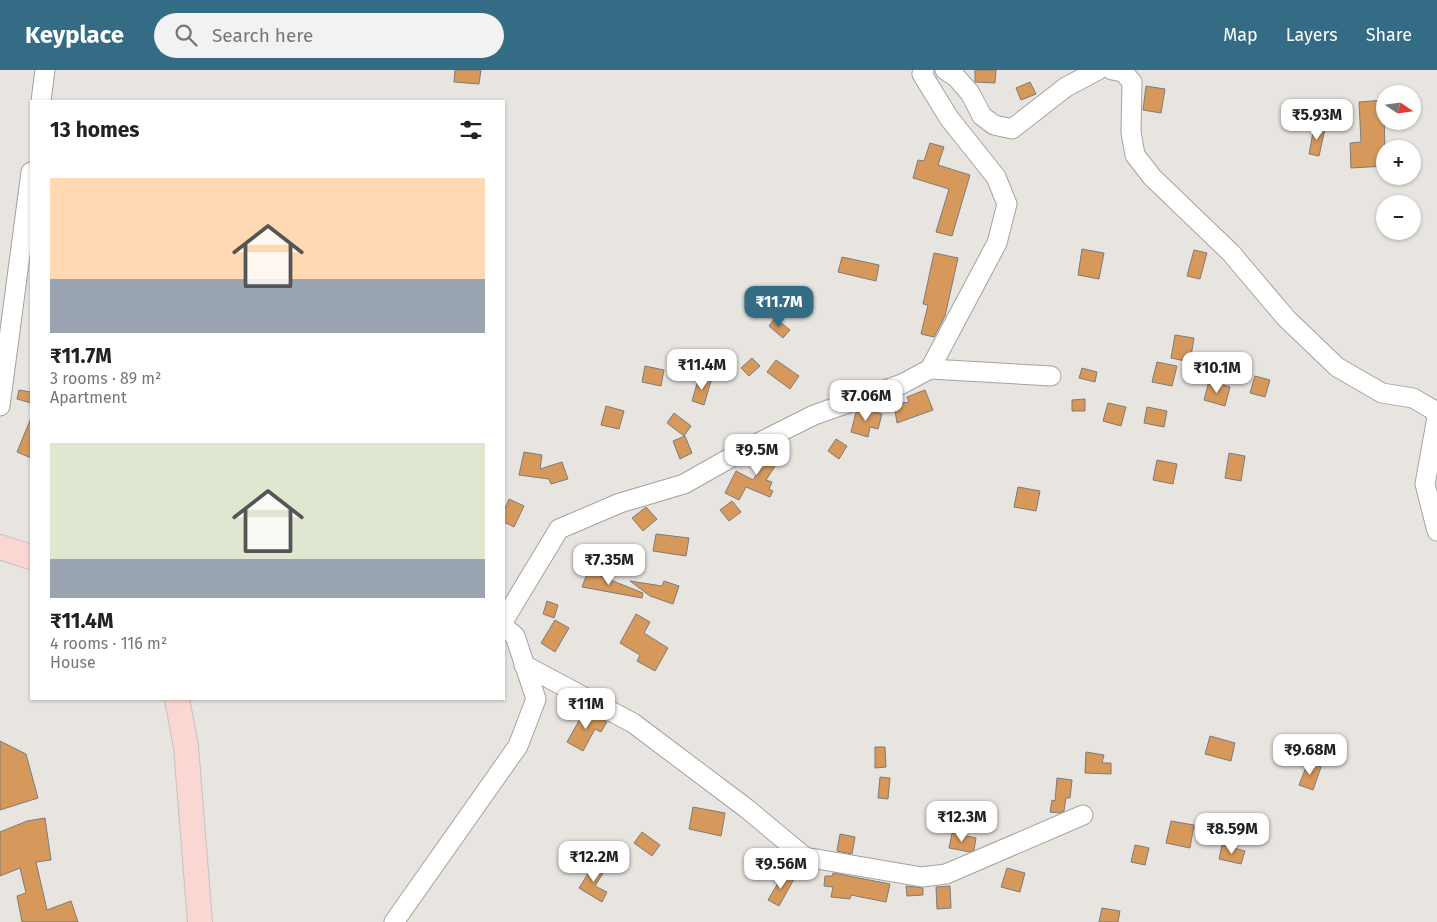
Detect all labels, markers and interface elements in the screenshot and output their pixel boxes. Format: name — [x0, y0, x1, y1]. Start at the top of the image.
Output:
search box — [154, 13, 504, 58]
text: Keyplace — [25, 21, 124, 49]
icon: search — [172, 21, 200, 49]
text: Search here — [212, 24, 313, 47]
text: Map — [1223, 24, 1258, 46]
text: Layers — [1286, 24, 1338, 46]
text: Share — [1366, 24, 1412, 46]
north arrow — [1376, 85, 1421, 130]
map controls — [1376, 85, 1421, 240]
pin: ₹5.93M — [1276, 98, 1358, 141]
text: ₹5.93M — [1292, 105, 1342, 124]
icon: filters — [457, 116, 485, 144]
text: 13 homes — [50, 117, 140, 143]
button: + — [1376, 140, 1421, 185]
button: − — [1376, 195, 1421, 240]
icon: home — [223, 211, 313, 301]
pin: ₹11.7M — [738, 286, 820, 328]
text: ₹11.7M — [755, 292, 803, 311]
text: ₹11.7M — [50, 343, 112, 369]
pin: ₹11.4M — [661, 348, 743, 391]
pin: ₹10.1M — [1176, 352, 1258, 394]
text: ₹11.4M — [678, 355, 726, 374]
text: ₹10.1M — [1193, 358, 1241, 377]
text: 3 rooms · 89 m² — [50, 369, 161, 388]
pin: ₹7.06M — [825, 380, 907, 422]
text: ₹7.06M — [841, 386, 891, 405]
text: Apartment — [50, 388, 127, 407]
pin: ₹9.5M — [722, 434, 792, 476]
text: ₹9.5M — [736, 440, 778, 459]
icon: home — [223, 476, 313, 566]
pin: ₹7.35M — [568, 544, 650, 586]
text: ₹7.35M — [584, 550, 634, 569]
text: ₹11.4M — [50, 608, 113, 634]
text: 4 rooms · 116 m² — [50, 634, 167, 653]
text: House — [50, 653, 96, 672]
pin: ₹11M — [556, 688, 616, 730]
text: ₹11M — [568, 694, 604, 713]
pin: ₹9.68M — [1269, 734, 1351, 776]
text: ₹9.68M — [1284, 740, 1336, 759]
pin: ₹12.3M — [921, 800, 1003, 843]
text: ₹12.3M — [937, 807, 987, 826]
pin: ₹8.59M — [1191, 812, 1273, 855]
text: ₹8.59M — [1206, 819, 1258, 838]
pin: ₹12.2M — [553, 840, 635, 883]
text: ₹12.2M — [569, 847, 619, 866]
pin: ₹9.56M — [740, 848, 822, 890]
text: ₹9.56M — [755, 854, 807, 873]

